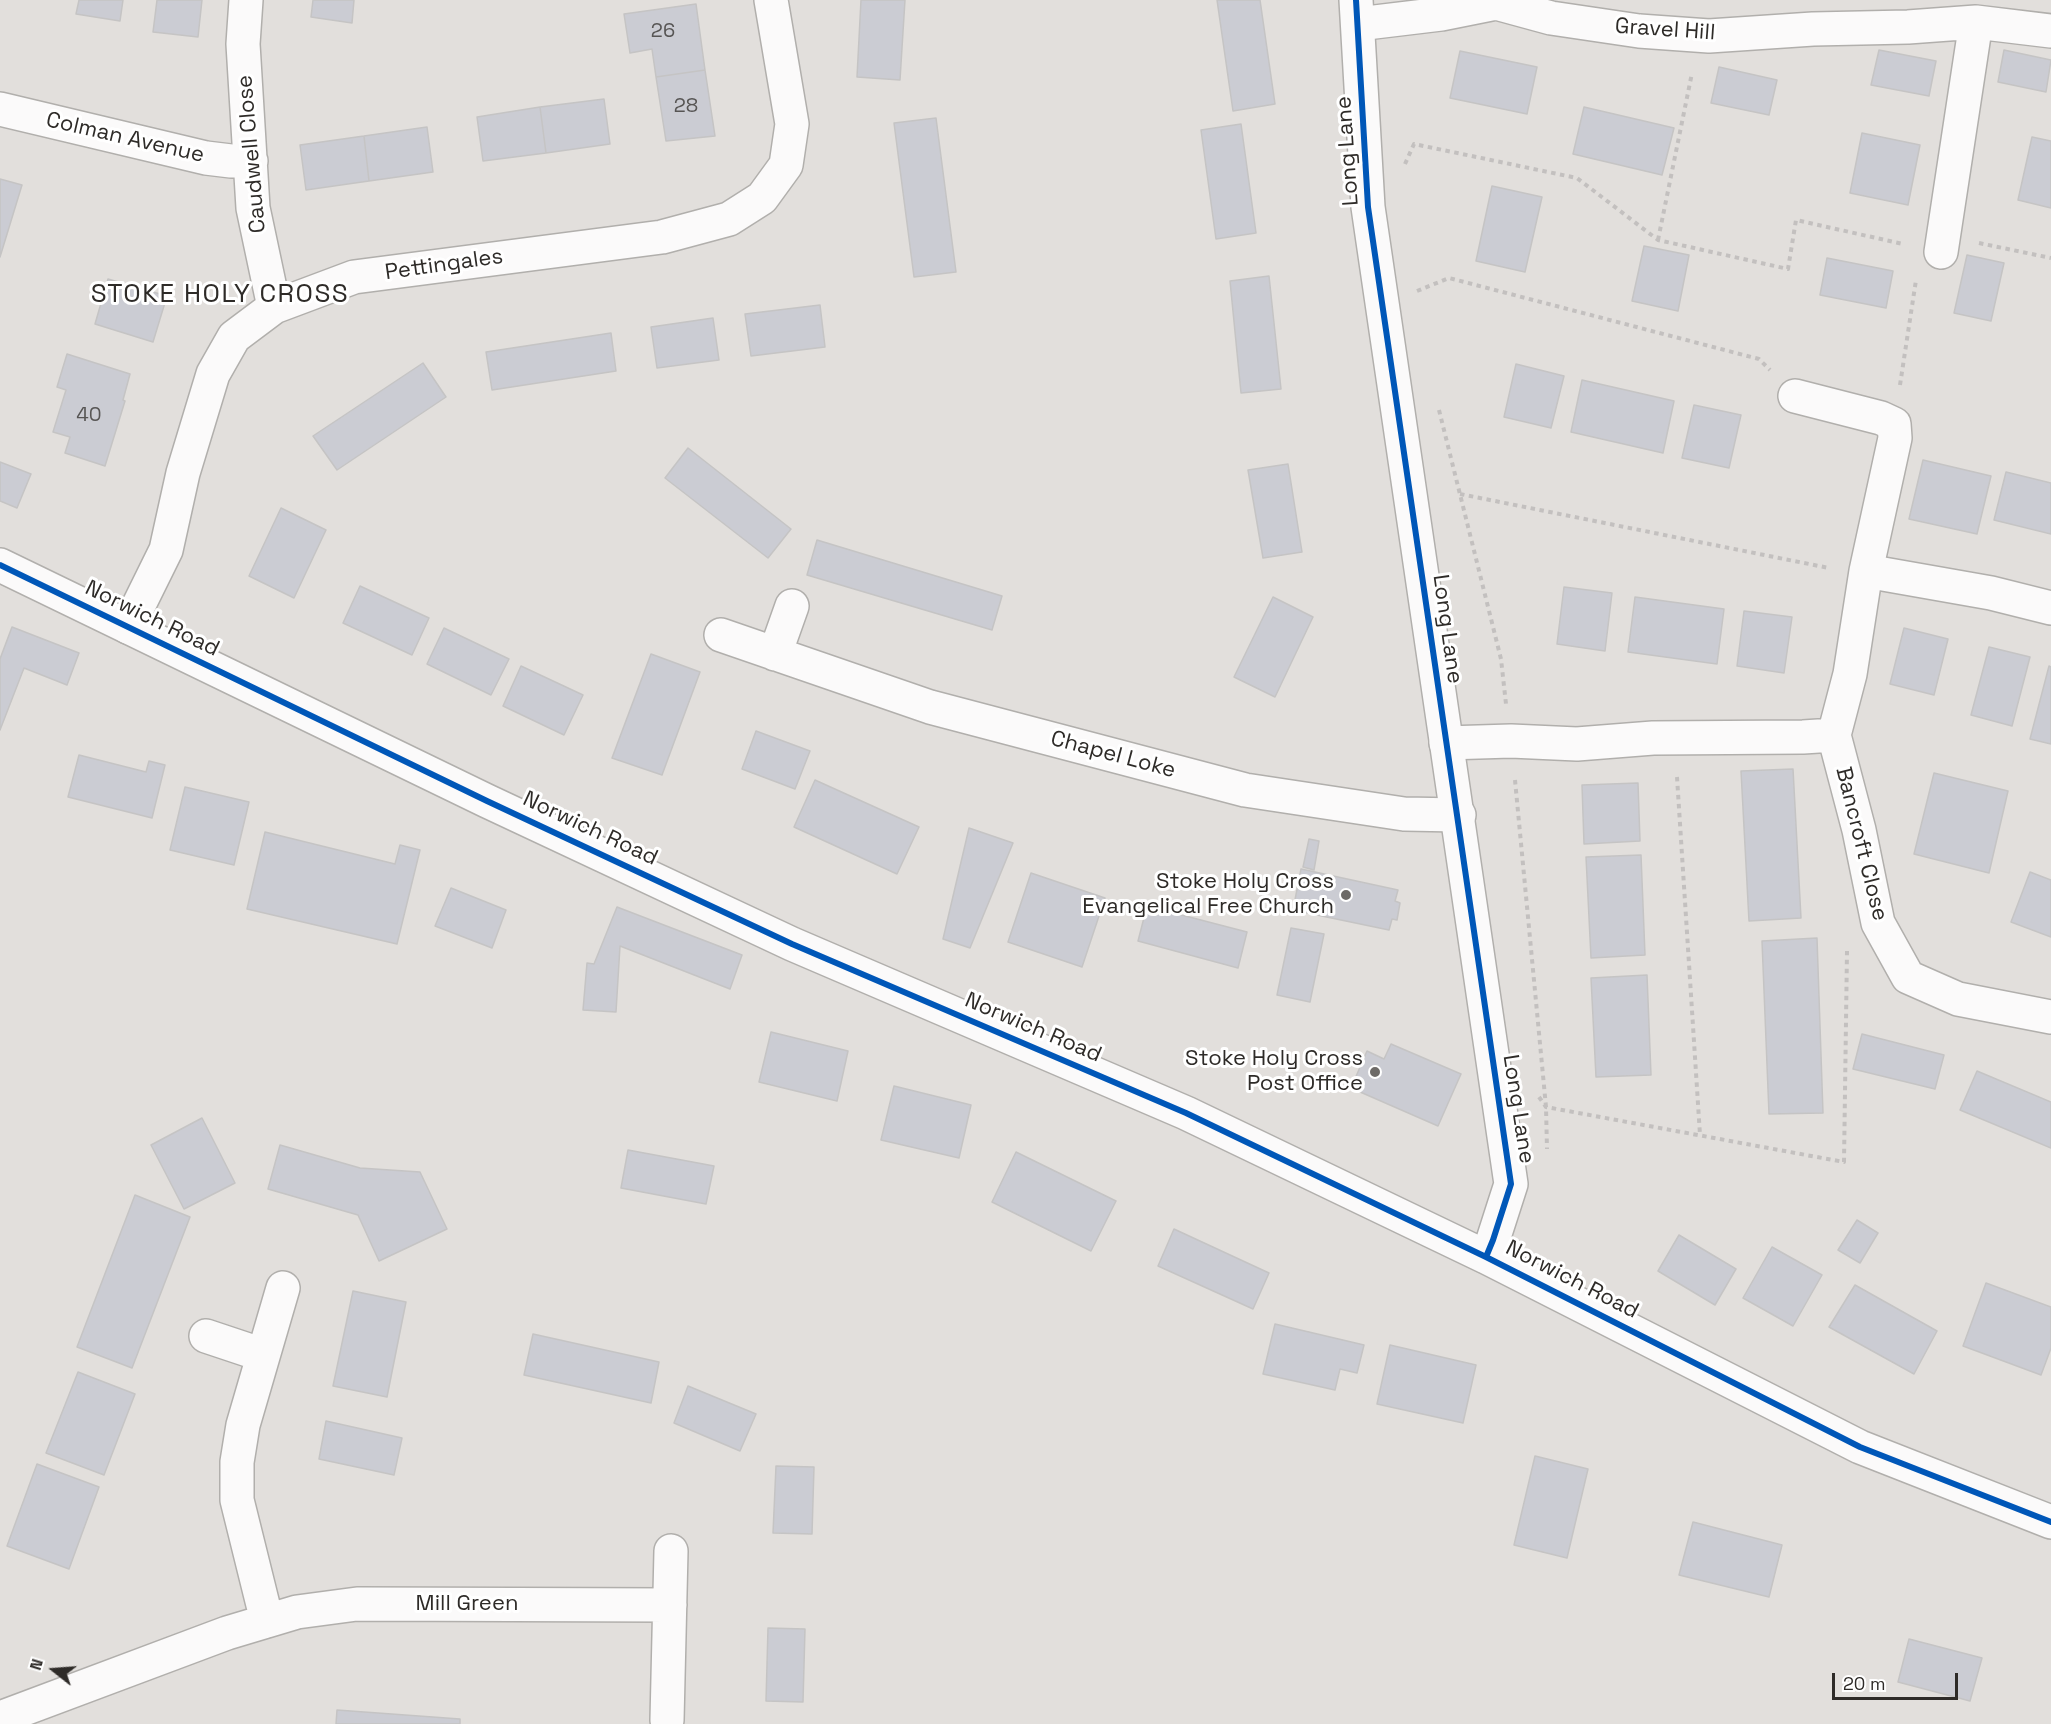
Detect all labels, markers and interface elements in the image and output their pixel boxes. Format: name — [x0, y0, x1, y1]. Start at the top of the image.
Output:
street label: Gravel Hill — [1614, 13, 1716, 47]
house number: 26 — [651, 20, 675, 44]
street label: Caudwell Close — [232, 74, 272, 234]
house number: 28 — [674, 95, 698, 119]
street label: Long Lane — [1331, 95, 1365, 207]
street label: Colman Avenue — [43, 107, 207, 169]
street label: Pettingales — [383, 244, 505, 286]
district label: STOKE HOLY CROSS — [91, 279, 349, 311]
house number: 40 — [76, 404, 102, 428]
street label: Long Lane — [1426, 573, 1468, 685]
street label: Norwich Road — [81, 575, 223, 663]
street label: Chapel Loke — [1048, 726, 1178, 784]
street label: Bancroft Close — [1829, 764, 1893, 924]
street label: Norwich Road — [518, 786, 662, 872]
place label: Stoke Holy Cross Evangelical Free Church — [1082, 869, 1334, 920]
marker: Stoke Holy Cross Evangelical Free Church — [1339, 888, 1353, 902]
street label: Norwich Road — [961, 987, 1105, 1069]
place label: Stoke Holy Cross Post Office — [1185, 1046, 1363, 1098]
street label: Long Lane — [1496, 1053, 1540, 1165]
marker: Stoke Holy Cross Post Office — [1368, 1065, 1382, 1079]
street label: Norwich Road — [1501, 1235, 1643, 1325]
street label: Mill Green — [416, 1591, 518, 1617]
north arrow — [24, 1640, 84, 1700]
text: N — [25, 1656, 48, 1673]
scale bar — [1835, 1661, 1961, 1699]
text: 20 m — [1843, 1672, 1886, 1695]

